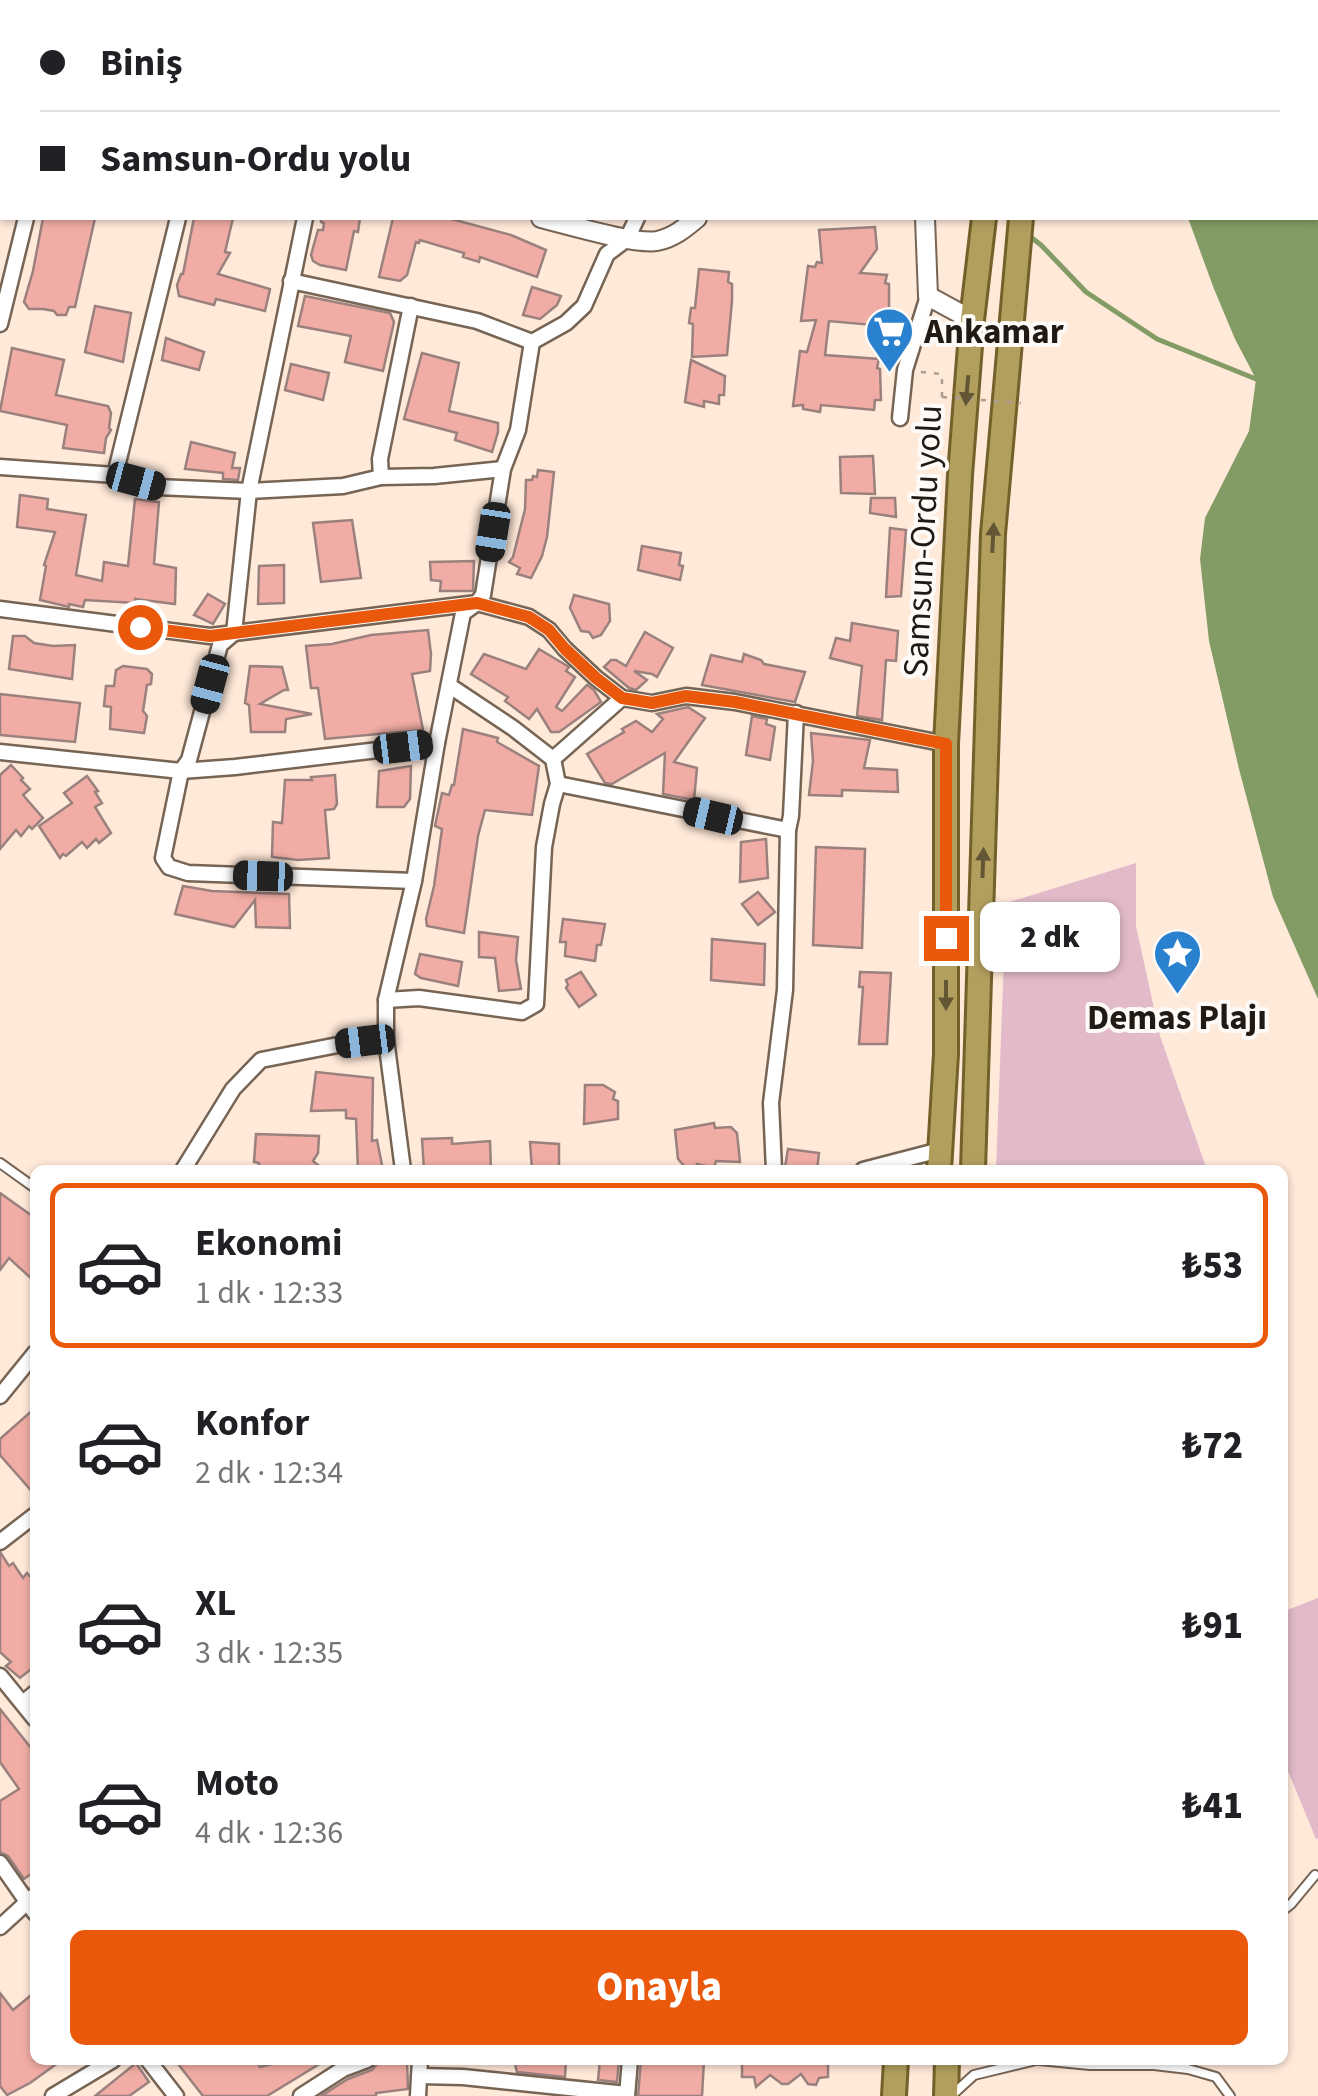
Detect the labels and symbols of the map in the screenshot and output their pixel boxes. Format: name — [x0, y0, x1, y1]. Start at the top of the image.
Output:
supermarket icon: Ankamar — [863, 306, 915, 374]
place label: Ankamar — [923, 307, 1064, 357]
one-way arrow — [959, 375, 975, 407]
street label: Samsun-Ordu yolu — [891, 404, 955, 678]
car — [103, 459, 169, 503]
car — [473, 500, 513, 564]
one-way arrow — [985, 521, 1001, 553]
route start — [118, 605, 163, 650]
car — [188, 651, 232, 717]
car — [371, 728, 435, 766]
car — [680, 795, 746, 837]
one-way arrow — [975, 846, 991, 878]
car — [232, 860, 294, 892]
callout: 2 dk — [981, 903, 1121, 973]
route end — [924, 916, 969, 961]
place icon: Demas Plajı — [1151, 928, 1203, 996]
one-way arrow — [938, 979, 954, 1011]
place label: Demas Plajı — [1087, 993, 1267, 1043]
car — [333, 1022, 397, 1060]

